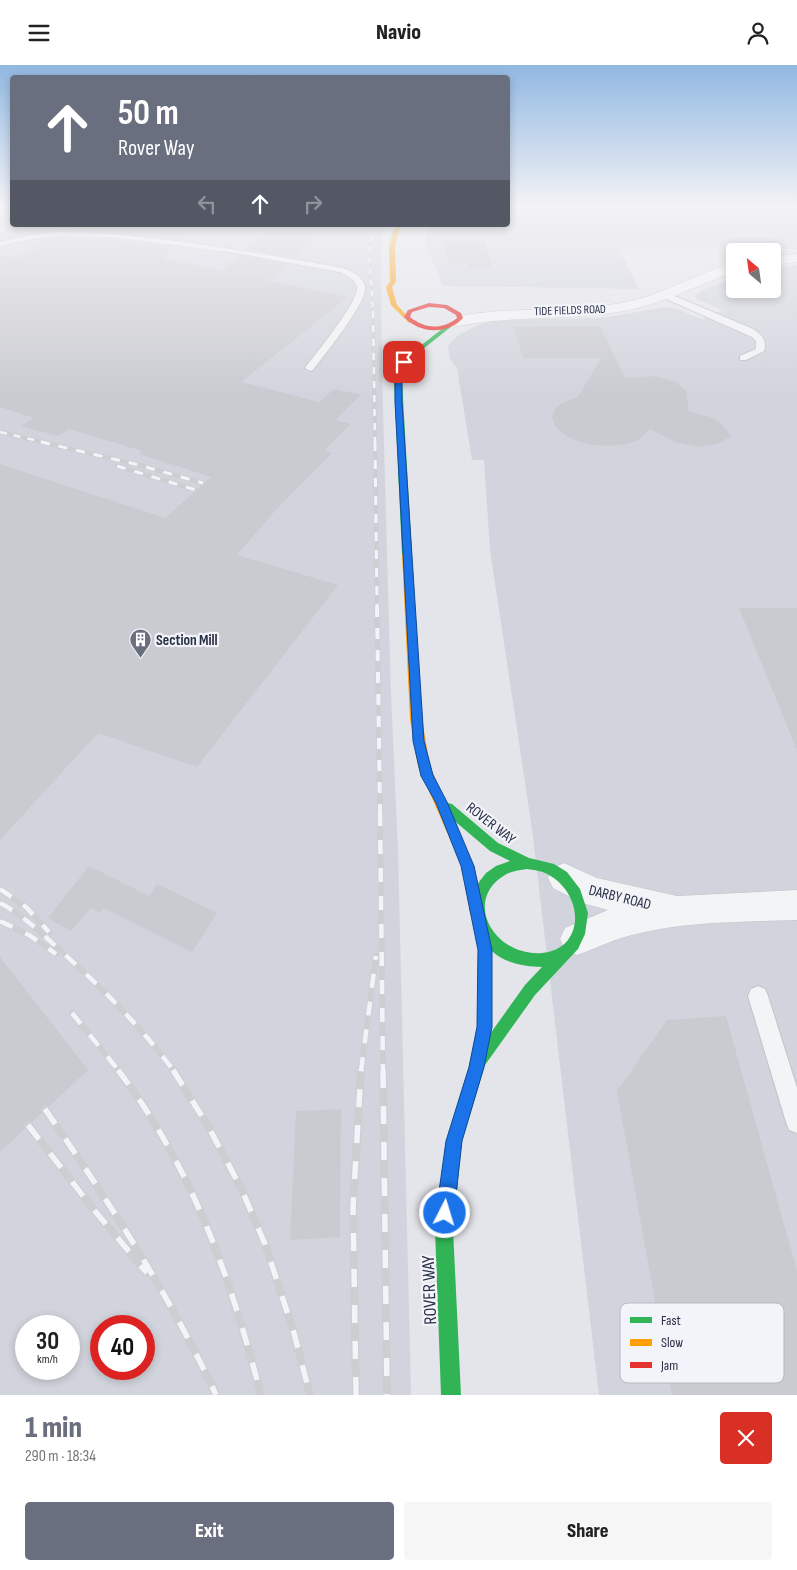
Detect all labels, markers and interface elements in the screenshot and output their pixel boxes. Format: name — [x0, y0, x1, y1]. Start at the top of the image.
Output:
icon: menu — [25, 19, 53, 47]
text: Navio — [376, 19, 421, 46]
icon: person — [744, 19, 772, 47]
text: 50 m — [118, 92, 179, 135]
icon: ahead — [35, 95, 100, 160]
text: Rover Way — [118, 135, 194, 162]
icon: left — [193, 190, 221, 218]
icon: ahead — [246, 190, 274, 218]
icon: right — [299, 190, 327, 218]
north arrow — [726, 243, 781, 297]
map controls — [726, 243, 781, 298]
street label: TIDE FIELDS ROAD — [534, 302, 606, 319]
pin — [383, 341, 425, 383]
icon: arrive — [390, 348, 418, 376]
building icon: Section Mill — [128, 628, 152, 659]
place label: Section Mill — [156, 631, 218, 650]
street label: ROVER WAY — [462, 798, 520, 849]
street label: DARBY ROAD — [587, 881, 653, 914]
position arrow — [418, 1186, 470, 1238]
street label: ROVER WAY — [418, 1254, 441, 1325]
legend — [620, 1303, 784, 1383]
text: Fast — [661, 1312, 681, 1329]
speed limit sign: 40 — [90, 1315, 155, 1380]
text: 30 — [36, 1326, 59, 1357]
text: Slow — [661, 1334, 683, 1351]
text: km/h — [37, 1352, 58, 1367]
text: Jam — [660, 1357, 678, 1374]
text: 1 min — [25, 1410, 82, 1446]
button: close — [720, 1412, 772, 1464]
text: 290 m · 18:34 — [25, 1447, 96, 1466]
button: Exit — [25, 1502, 394, 1560]
button: Share — [404, 1502, 772, 1560]

